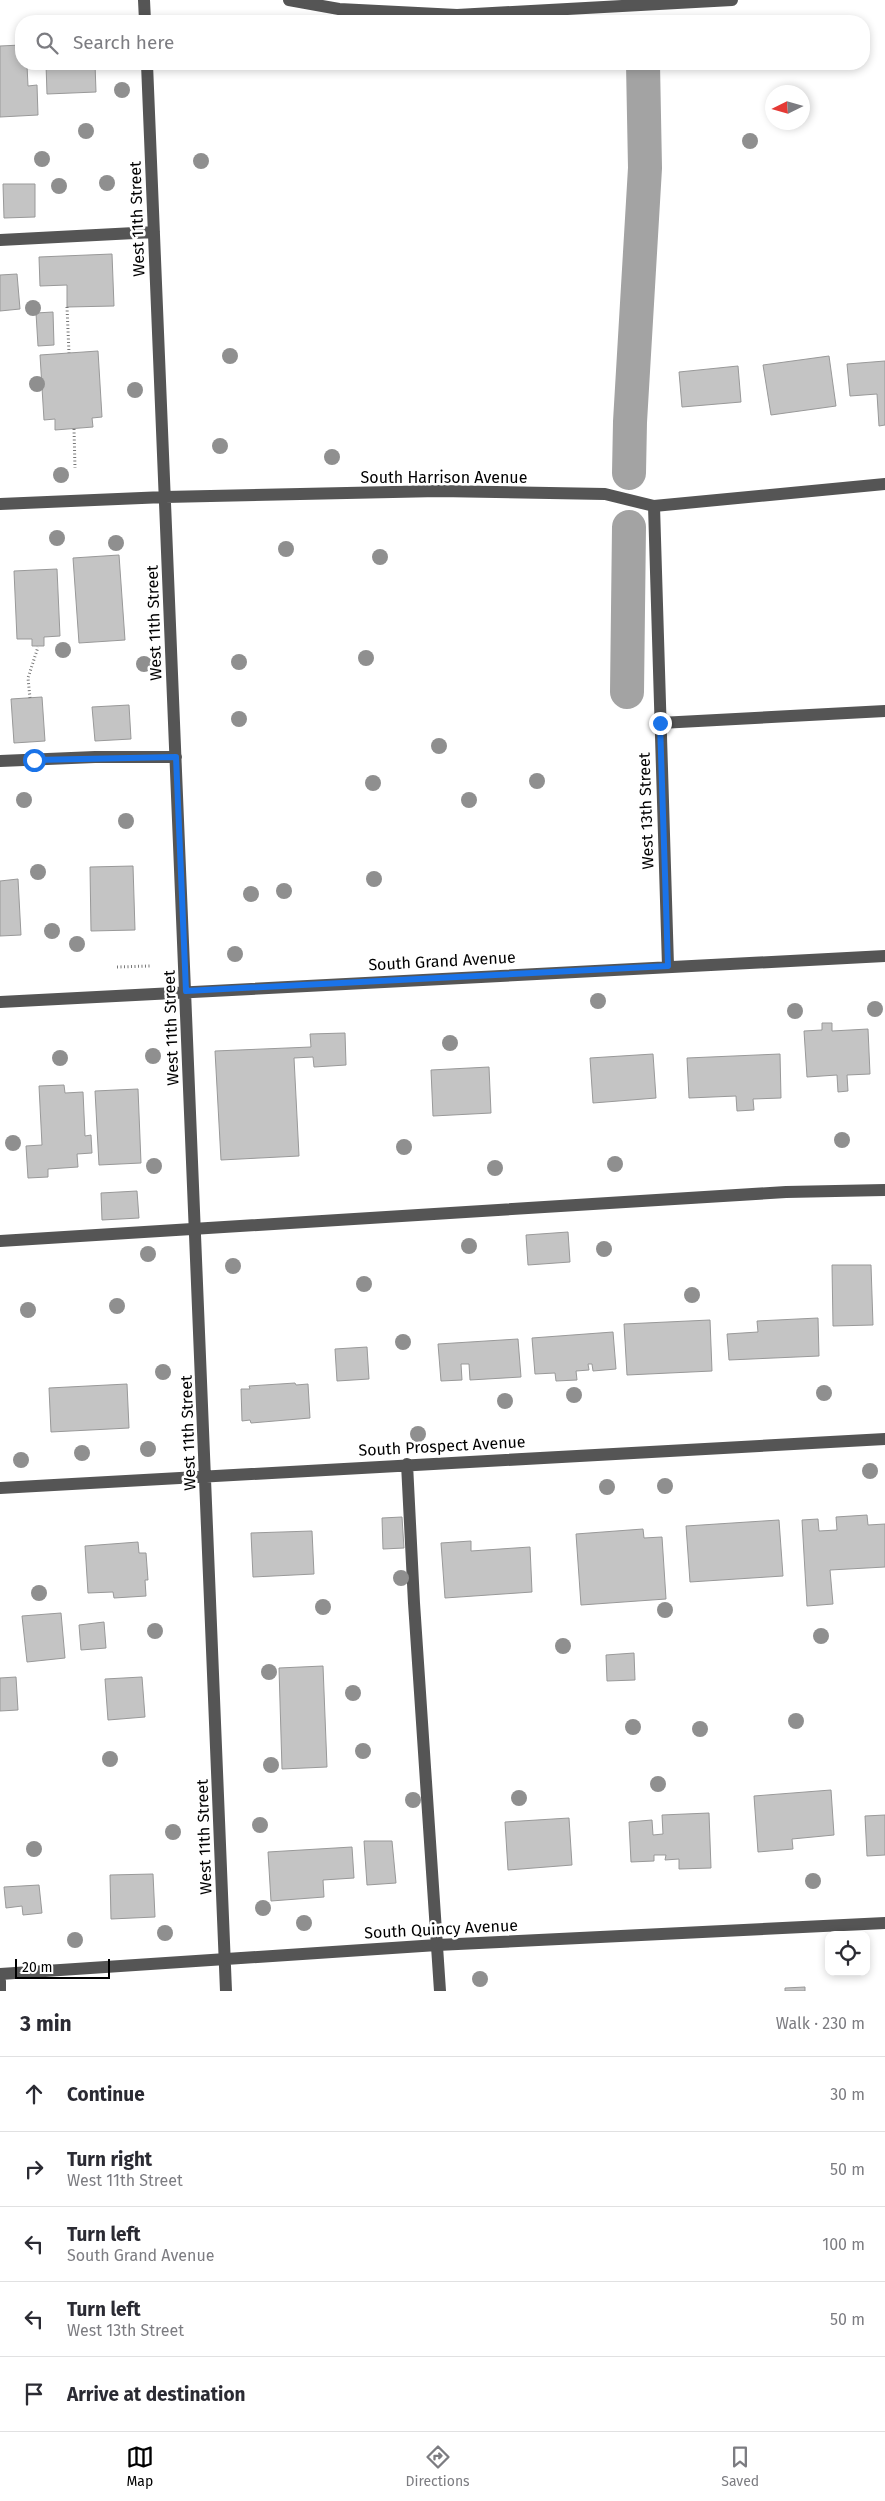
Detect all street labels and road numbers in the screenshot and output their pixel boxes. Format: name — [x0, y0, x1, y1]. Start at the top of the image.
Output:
street label: West 11th Street — [125, 161, 149, 277]
street label: South Harrison Avenue — [361, 468, 527, 487]
street label: West 11th Street — [142, 565, 166, 681]
street label: West 13th Street — [634, 752, 658, 870]
street label: South Grand Avenue — [368, 948, 516, 974]
street label: West 11th Street — [159, 970, 183, 1086]
street label: West 11th Street — [176, 1375, 200, 1491]
street label: South Prospect Avenue — [358, 1432, 526, 1460]
street label: West 11th Street — [192, 1779, 216, 1895]
street label: South Quincy Avenue — [364, 1915, 518, 1943]

